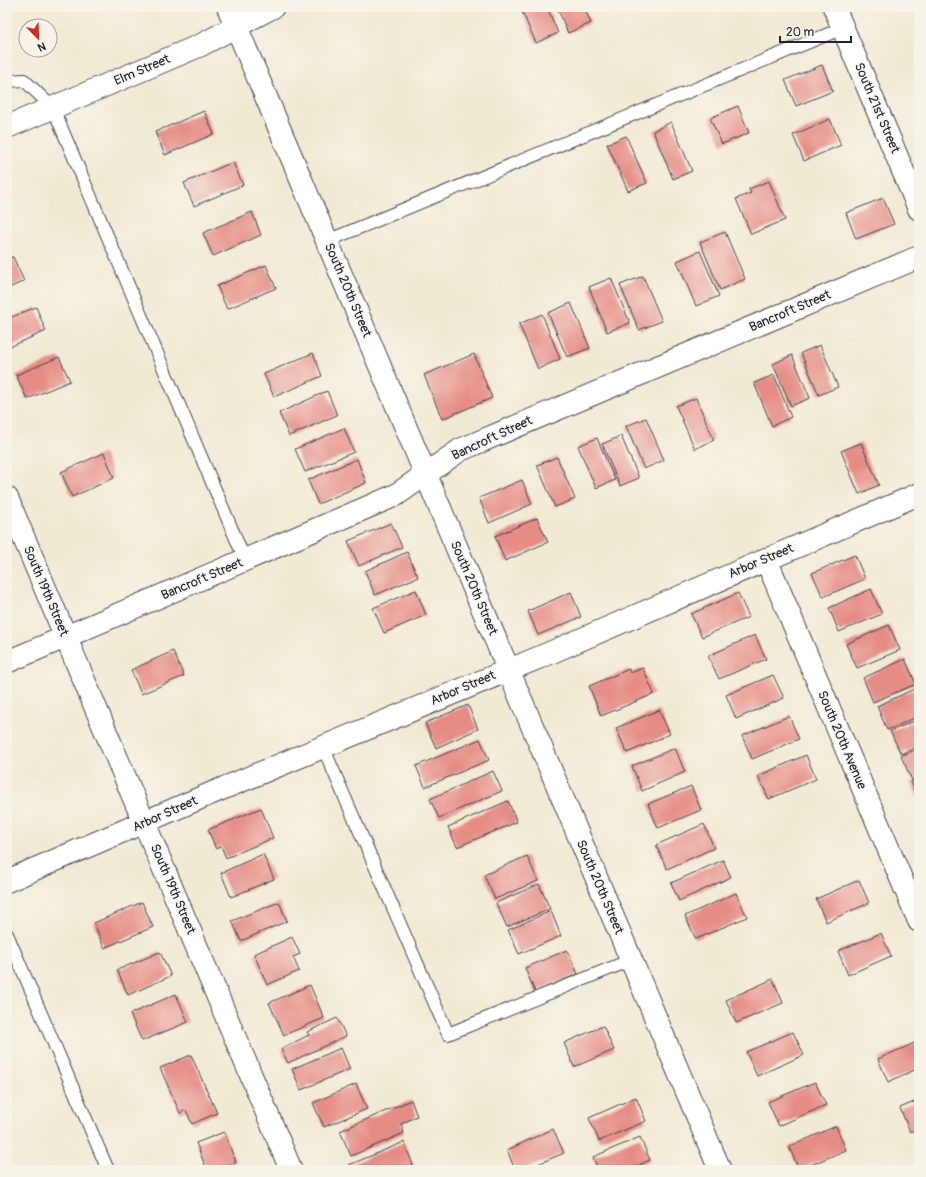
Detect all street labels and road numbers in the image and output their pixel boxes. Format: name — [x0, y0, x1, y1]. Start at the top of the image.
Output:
street label: Elm Street — [111, 51, 173, 89]
street label: South 21st Street — [851, 60, 904, 156]
street label: South 20th Street — [321, 240, 375, 340]
street label: Bancroft Street — [747, 286, 834, 335]
street label: Bancroft Street — [449, 412, 535, 464]
street label: South 20th Street — [447, 538, 501, 638]
street label: Arbor Street — [726, 540, 797, 582]
street label: South 19th Street — [20, 543, 73, 639]
street label: Bancroft Street — [159, 554, 246, 603]
street label: Arbor Street — [428, 667, 499, 709]
street label: South 20th Avenue — [814, 688, 870, 792]
street label: Arbor Street — [130, 792, 201, 835]
street label: South 20th Street — [573, 837, 627, 937]
street label: South 19th Street — [147, 841, 200, 937]

